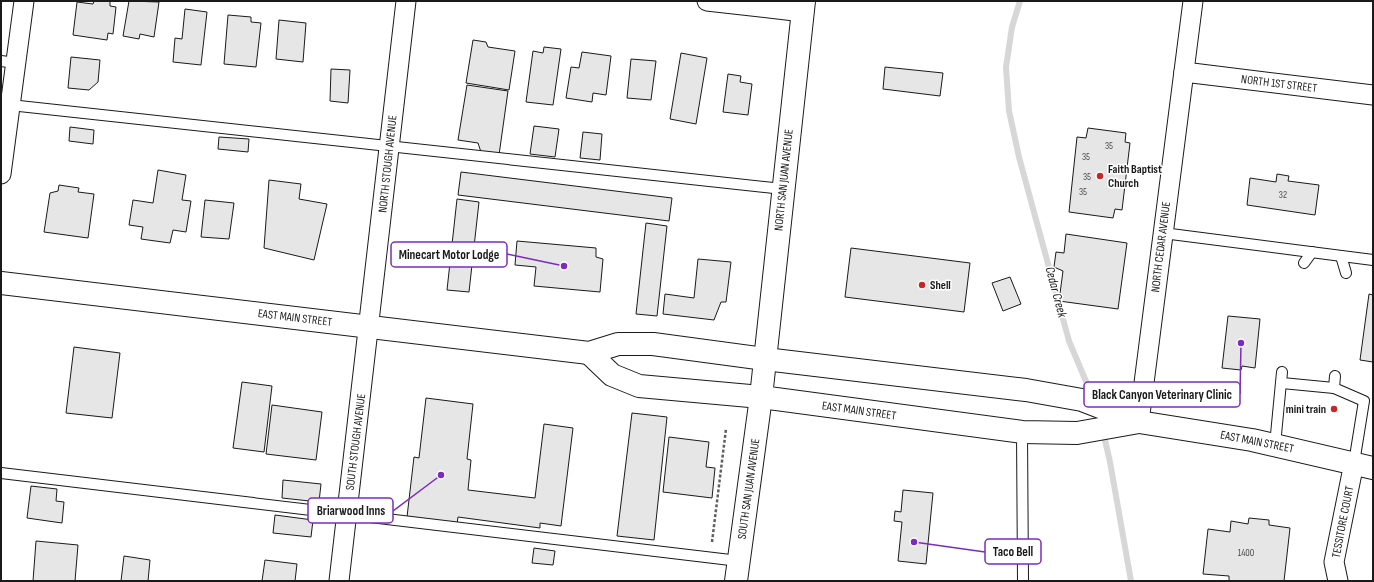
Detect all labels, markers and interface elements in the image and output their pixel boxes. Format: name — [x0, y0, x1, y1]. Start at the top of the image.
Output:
street label: NORTH 1ST STREET — [1240, 72, 1318, 96]
street label: NORTH STOUGH AVENUE — [375, 114, 401, 214]
street label: NORTH SAN JUAN AVENUE — [771, 128, 797, 232]
house number: 35 — [1105, 140, 1113, 152]
house number: 35 — [1082, 151, 1090, 163]
place label: Faith Baptist Church — [1108, 162, 1162, 191]
house number: 35 — [1083, 171, 1091, 183]
marker: Faith Baptist Church — [1095, 171, 1105, 181]
house number: 35 — [1079, 186, 1087, 198]
house number: 32 — [1279, 189, 1287, 201]
street label: NORTH CEDAR AVENUE — [1148, 201, 1174, 293]
callout: Minecart Motor Lodge — [391, 242, 507, 267]
text: Minecart Motor Lodge — [399, 247, 500, 263]
water label: Cedar Creek — [1042, 265, 1071, 320]
place label: Shell — [930, 278, 951, 293]
marker: Shell — [917, 280, 927, 290]
street label: EAST MAIN STREET — [257, 306, 333, 330]
callout: Black Canyon Veterinary Clinic — [1084, 382, 1240, 407]
text: Black Canyon Veterinary Clinic — [1092, 387, 1233, 403]
street label: SOUTH STOUGH AVENUE — [343, 393, 369, 491]
street label: EAST MAIN STREET — [821, 398, 897, 424]
place label: mini train — [1286, 402, 1326, 417]
marker: mini train — [1329, 404, 1339, 414]
street label: EAST MAIN STREET — [1219, 428, 1295, 457]
street label: SOUTH SAN JUAN AVENUE — [734, 438, 764, 540]
street label: TESSITORE COURT — [1329, 485, 1357, 559]
callout: Briarwood Inns — [308, 498, 393, 523]
text: Briarwood Inns — [317, 503, 385, 519]
callout: Taco Bell — [985, 539, 1041, 564]
text: Taco Bell — [993, 544, 1034, 560]
house number: 1400 — [1238, 547, 1254, 559]

